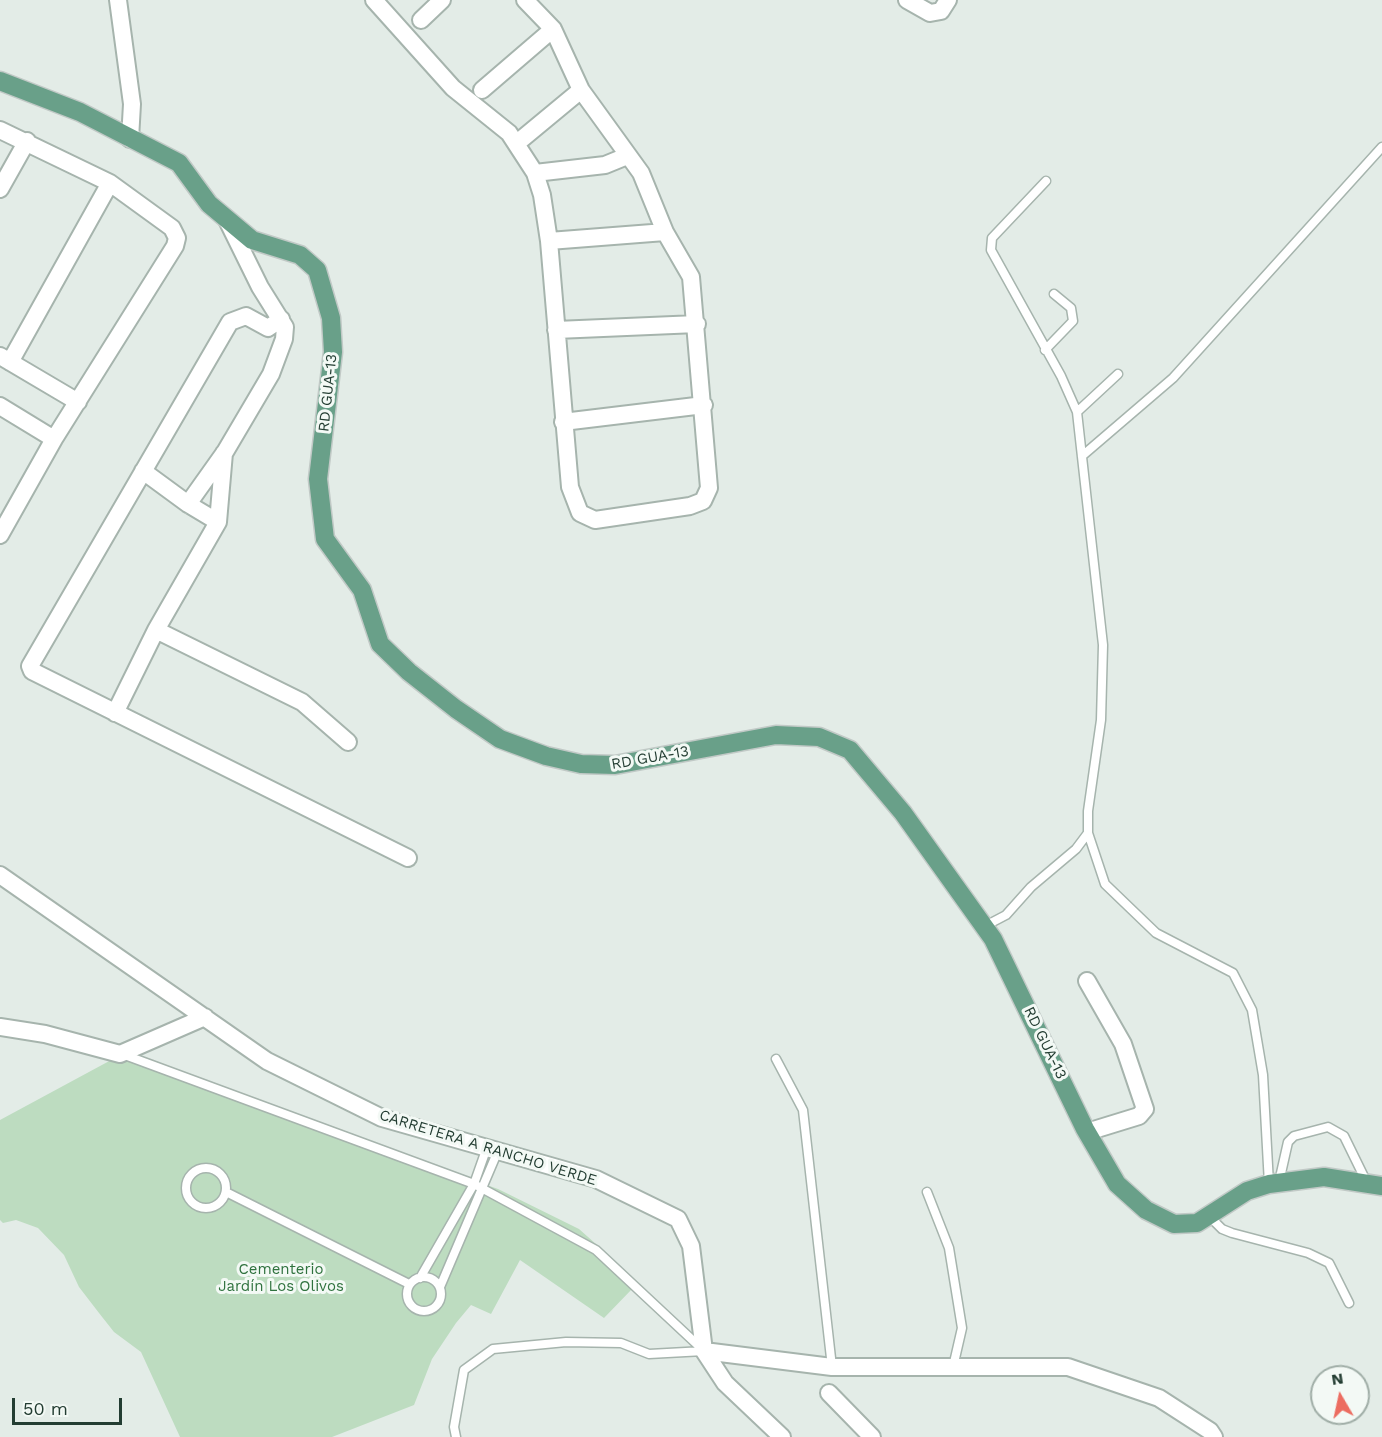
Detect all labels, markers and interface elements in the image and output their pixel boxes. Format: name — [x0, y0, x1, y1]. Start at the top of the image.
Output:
street label: RD GUA-13 — [315, 353, 341, 433]
street label: RD GUA-13 — [610, 742, 690, 774]
street label: RD GUA-13 — [1020, 1004, 1070, 1082]
street label: CARRETERA A RANCHO VERDE — [377, 1106, 599, 1190]
park label: Cementerio Jardín Los Olivos — [218, 1261, 344, 1296]
north arrow — [1310, 1365, 1370, 1425]
text: N — [1330, 1368, 1345, 1389]
scale bar — [15, 1386, 124, 1424]
text: 50 m — [23, 1398, 68, 1419]

